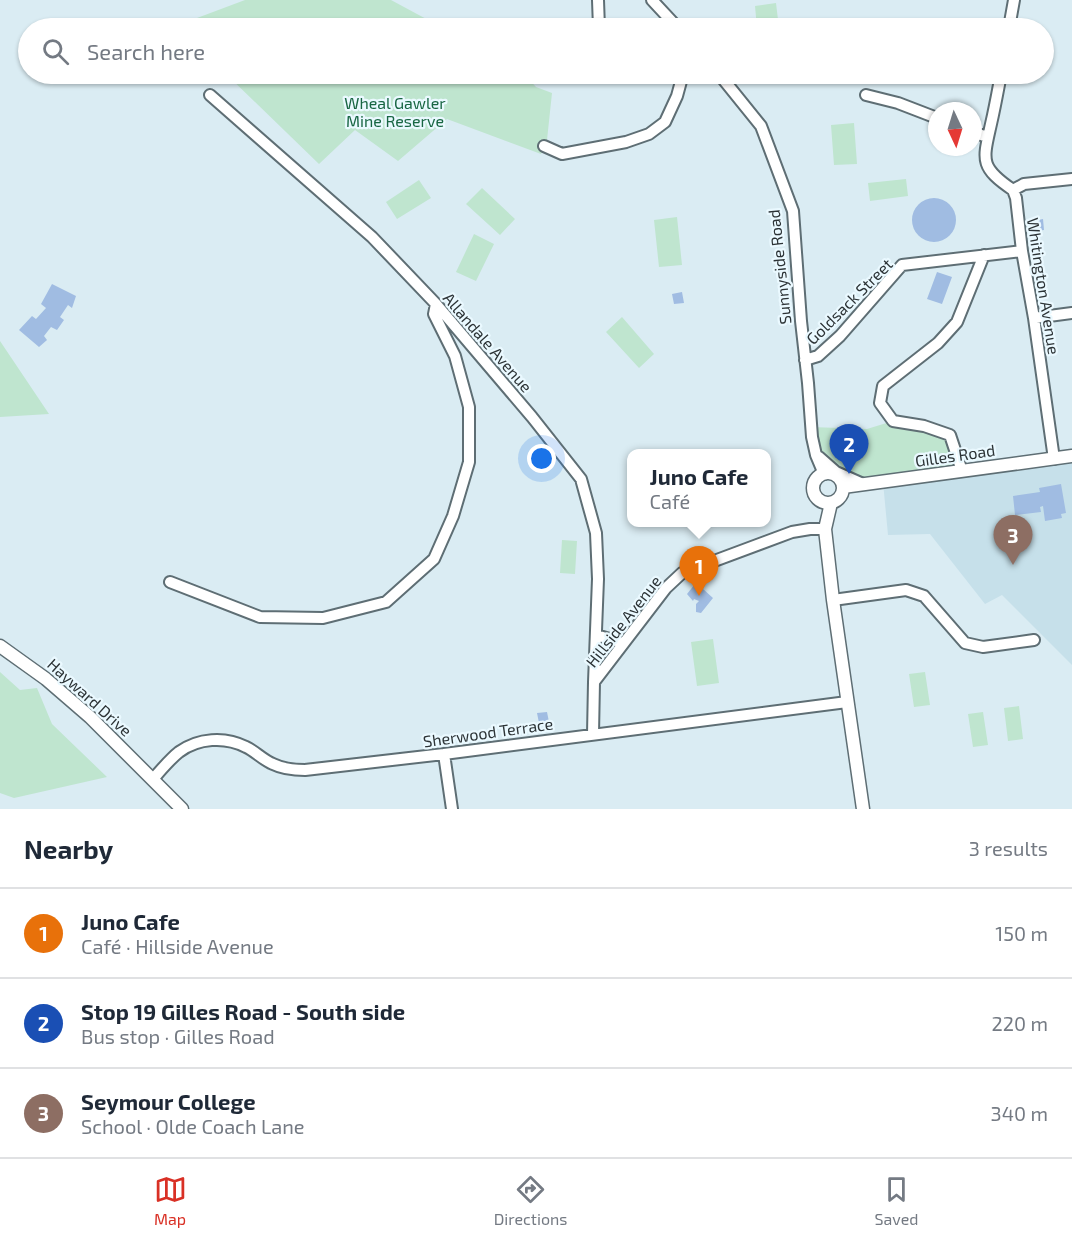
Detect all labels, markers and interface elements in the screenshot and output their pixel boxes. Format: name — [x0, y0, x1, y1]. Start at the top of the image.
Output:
search box — [18, 18, 1054, 84]
icon: search — [39, 35, 72, 68]
text: Search here — [87, 38, 205, 64]
park label: Wheal Gawler Mine Reserve — [344, 93, 446, 130]
north arrow — [928, 102, 982, 156]
street label: Sunnyside Road — [764, 209, 794, 325]
street label: Whitington Avenue — [1024, 216, 1064, 356]
street label: Goldsack Street — [802, 254, 896, 348]
street label: Allandale Avenue — [440, 288, 536, 396]
pin: 2 — [830, 424, 868, 474]
street label: Gilles Road — [914, 440, 996, 470]
your location — [527, 444, 556, 473]
popup — [627, 449, 771, 527]
text: Juno Cafe — [650, 463, 748, 489]
text: Café — [650, 489, 690, 513]
pin: 3 — [994, 516, 1032, 565]
pin: 1 — [680, 546, 718, 596]
street label: Hillside Avenue — [581, 571, 665, 671]
street label: Hayward Drive — [44, 654, 136, 740]
street label: Sherwood Terrace — [422, 713, 554, 751]
text: Nearby — [24, 833, 113, 864]
text: 3 results — [969, 836, 1048, 860]
text: Juno Cafe — [81, 908, 180, 934]
text: 1 — [39, 921, 48, 945]
text: 150 m — [995, 921, 1048, 945]
text: Café · Hillside Avenue — [81, 934, 274, 958]
text: Stop 19 Gilles Road - South side — [81, 998, 405, 1024]
text: 2 — [38, 1011, 49, 1035]
text: 220 m — [991, 1011, 1048, 1035]
text: Bus stop · Gilles Road — [81, 1024, 275, 1048]
text: Seymour College — [81, 1088, 256, 1114]
text: 3 — [38, 1101, 49, 1125]
text: 340 m — [991, 1101, 1048, 1125]
text: School · Olde Coach Lane — [81, 1114, 305, 1138]
tab: Map — [154, 1173, 187, 1228]
tab: Directions — [494, 1173, 567, 1228]
tab: Saved — [875, 1173, 918, 1228]

